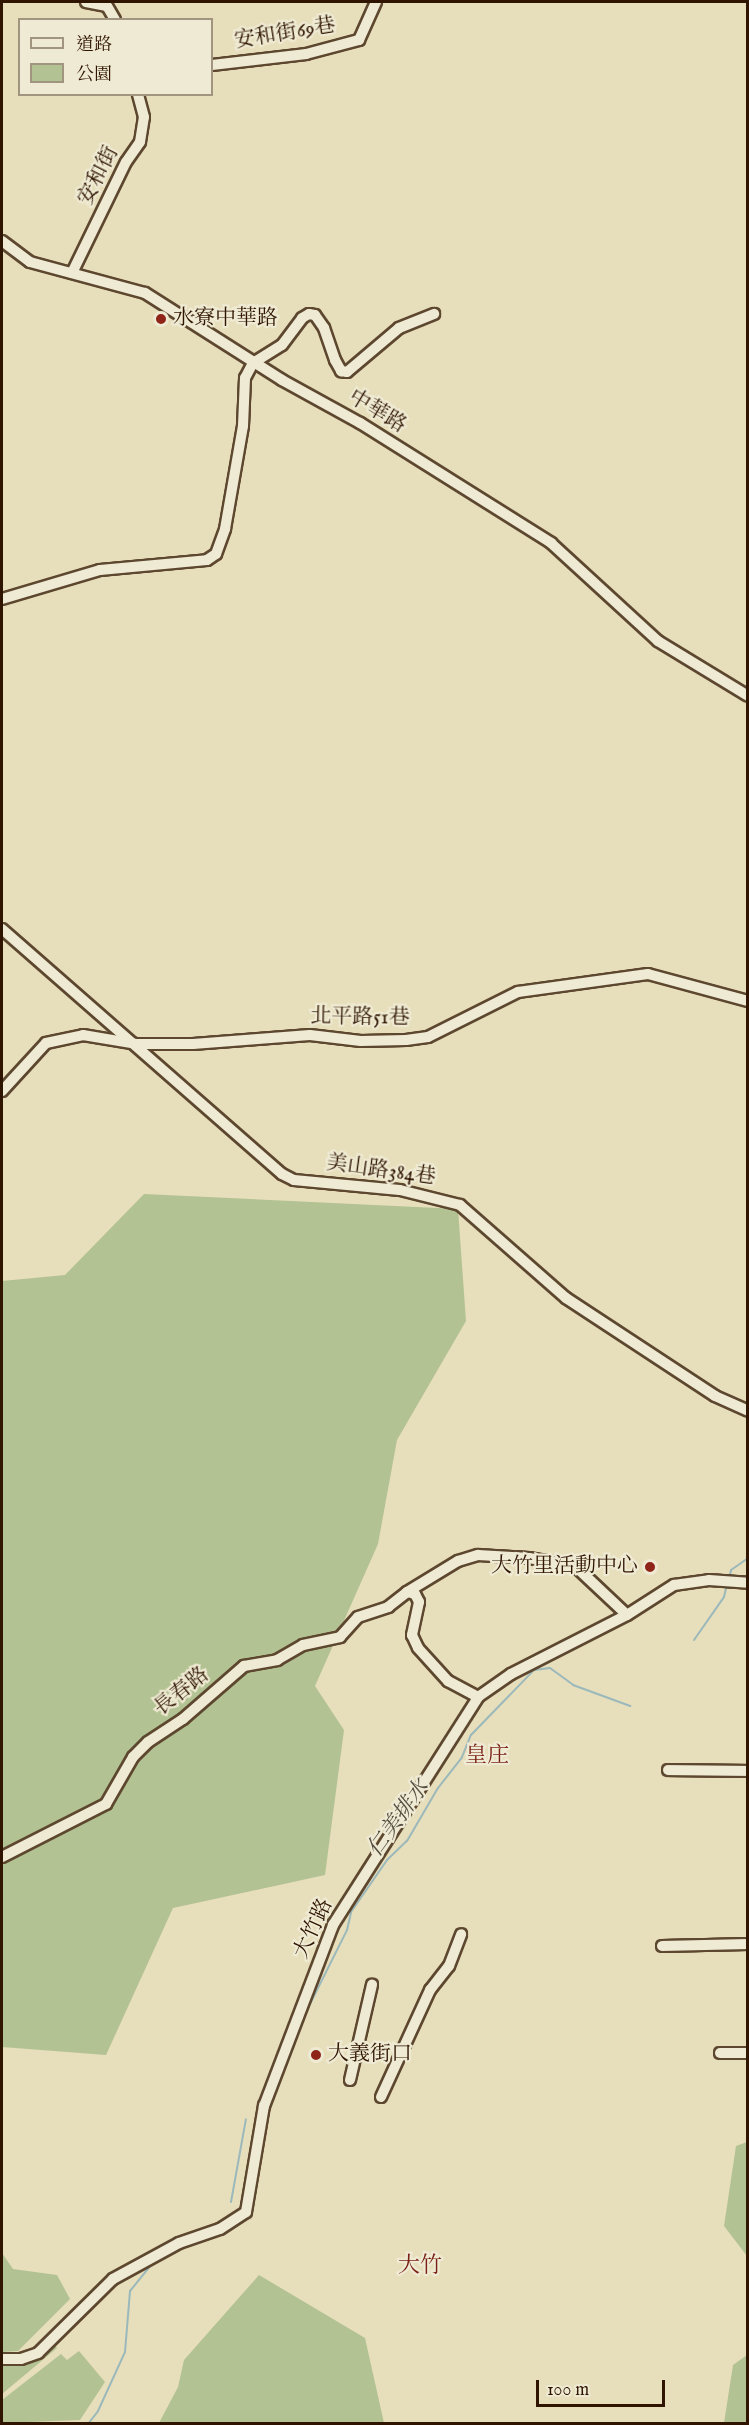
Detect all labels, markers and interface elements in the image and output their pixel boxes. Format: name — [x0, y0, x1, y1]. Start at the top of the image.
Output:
street label: 安和街69巷 — [233, 14, 337, 54]
legend — [18, 18, 213, 96]
text: 道路 — [76, 34, 112, 57]
text: 公園 — [76, 64, 112, 87]
street label: 安和街 — [73, 142, 125, 210]
place label: 水寮中華路 — [173, 306, 278, 332]
marker: 水寮中華路 — [154, 312, 168, 326]
street label: 中華路 — [344, 385, 410, 439]
street label: 北平路51巷 — [310, 1005, 410, 1031]
street label: 美山路384巷 — [325, 1151, 437, 1191]
place label: 大竹里活動中心 — [491, 1554, 638, 1580]
marker: 大竹里活動中心 — [643, 1560, 657, 1574]
street label: 長春路 — [150, 1662, 214, 1722]
district label: 皇庄 — [465, 1744, 509, 1770]
water label: 仁美排水 — [362, 1776, 436, 1862]
street label: 大竹路 — [289, 1895, 339, 1963]
place label: 大義街口 — [328, 2042, 412, 2068]
marker: 大義街口 — [309, 2048, 323, 2062]
district label: 大竹 — [398, 2254, 442, 2280]
scale bar — [539, 2368, 668, 2406]
text: 100 m — [547, 2379, 589, 2402]

